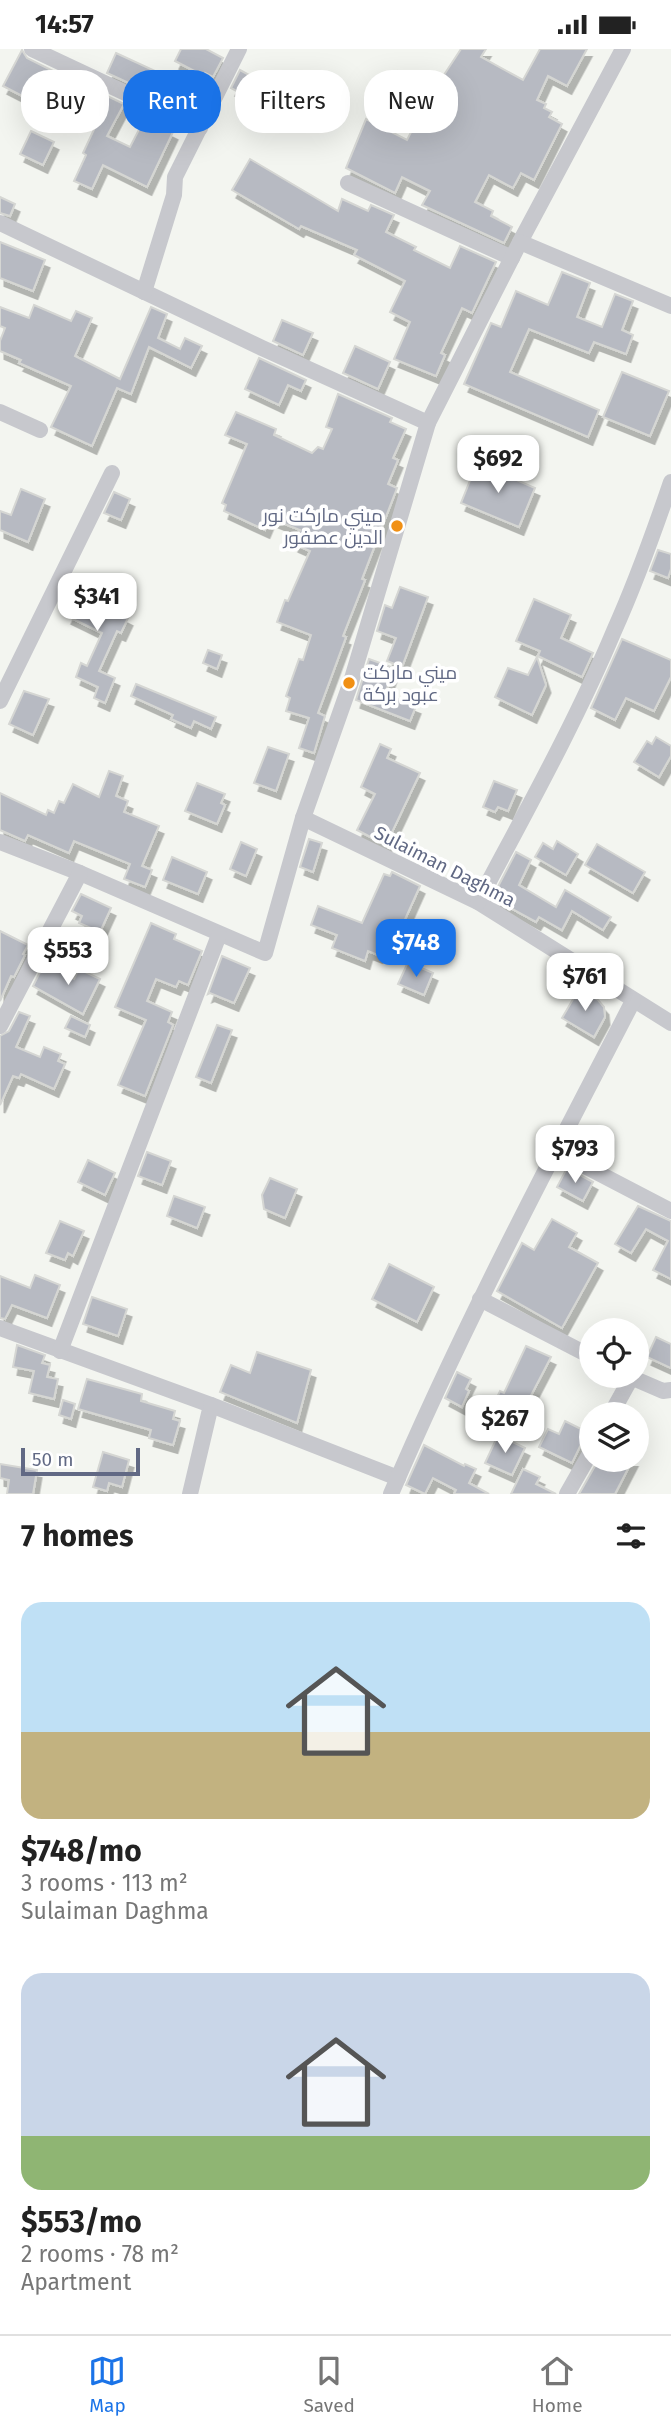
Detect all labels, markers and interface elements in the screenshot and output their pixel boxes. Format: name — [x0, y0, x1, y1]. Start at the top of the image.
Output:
text: 14:57 — [35, 9, 94, 40]
chip: Buy — [21, 70, 109, 133]
chip: Rent — [123, 70, 221, 133]
chip: Filters — [235, 70, 350, 133]
chip: New — [364, 70, 458, 133]
pin: $692 — [457, 435, 539, 495]
text: $692 — [473, 444, 523, 472]
place label: ميني ماركت نور الدين عصفور — [262, 504, 383, 549]
marker: ميني ماركت نور الدين عصفور — [389, 518, 405, 534]
pin: $341 — [56, 573, 138, 633]
text: $341 — [74, 582, 120, 610]
place label: ميني ماركت عبود بركة — [363, 661, 457, 706]
marker: ميني ماركت عبود بركة — [341, 675, 357, 691]
street label: Sulaiman Daghma — [370, 821, 519, 912]
pin: $748 — [375, 919, 457, 979]
pin: $553 — [27, 927, 109, 987]
text: $748 — [392, 928, 440, 956]
text: $553 — [44, 936, 92, 964]
pin: $761 — [544, 953, 626, 1013]
text: $761 — [563, 962, 607, 990]
pin: $793 — [534, 1125, 616, 1185]
text: $793 — [551, 1134, 599, 1162]
map controls — [579, 1318, 649, 1472]
button: locate — [579, 1318, 649, 1388]
pin: $267 — [464, 1395, 546, 1455]
button: layers — [579, 1402, 649, 1472]
text: $267 — [481, 1404, 529, 1432]
scale bar — [21, 1445, 140, 1477]
text: 50 m — [32, 1448, 73, 1471]
icon: filters — [612, 1517, 650, 1555]
text: 7 homes — [21, 1518, 133, 1554]
icon: home — [273, 1648, 399, 1774]
text: $748/mo — [21, 1833, 142, 1869]
text: 3 rooms · 113 m² — [21, 1869, 188, 1897]
text: Sulaiman Daghma — [21, 1897, 209, 1925]
icon: home — [273, 2019, 399, 2145]
text: $553/mo — [21, 2204, 142, 2240]
text: 2 rooms · 78 m² — [21, 2240, 179, 2268]
text: Apartment — [21, 2268, 131, 2296]
tab: Map — [88, 2352, 126, 2417]
tab: Saved — [303, 2352, 355, 2417]
tab: Home — [532, 2352, 582, 2417]

